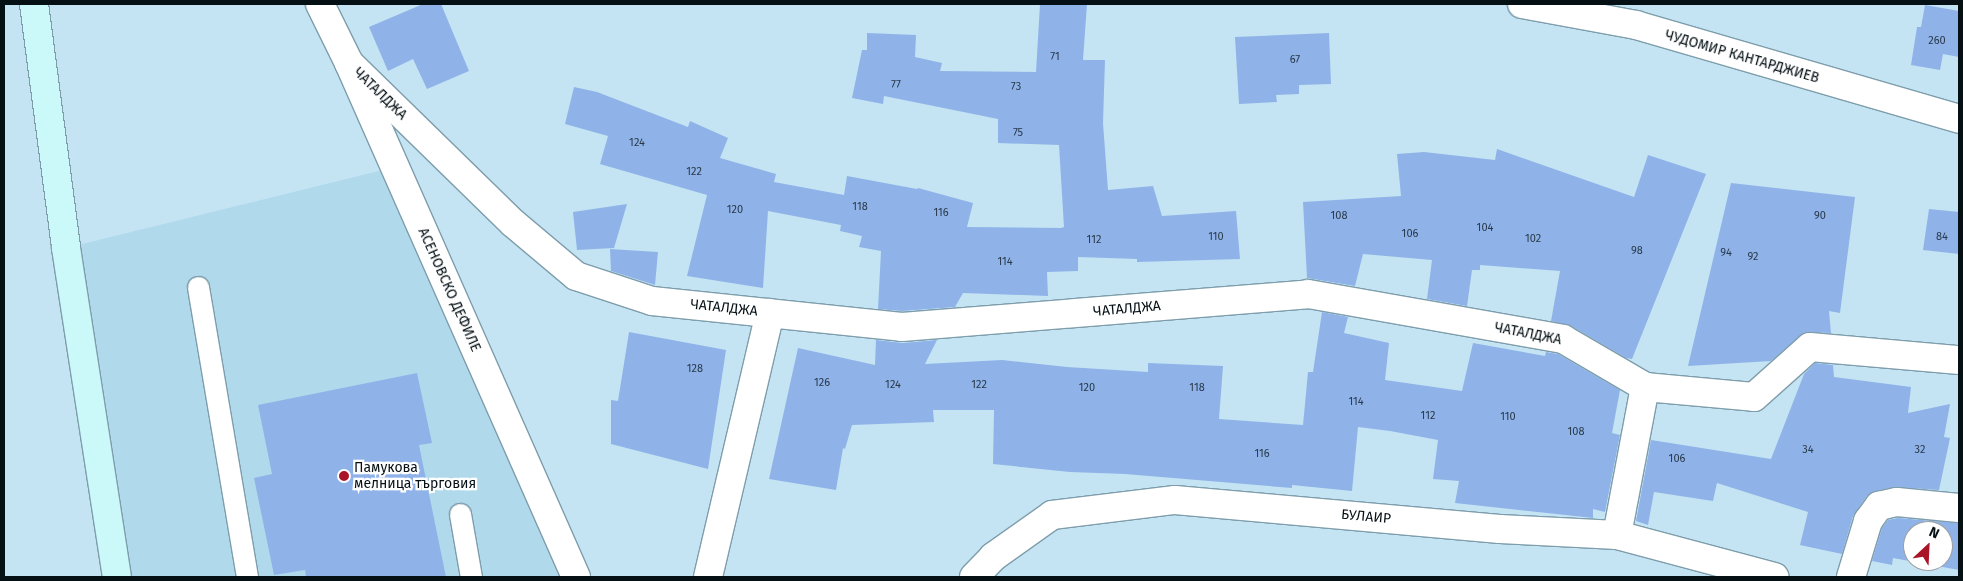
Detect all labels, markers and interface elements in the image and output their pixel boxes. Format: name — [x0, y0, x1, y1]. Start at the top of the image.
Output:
street label: ЧУДОМИР КАНТАРДЖИЕВ — [1663, 27, 1821, 87]
house number: 260 — [1928, 34, 1946, 48]
house number: 71 — [1050, 50, 1060, 64]
house number: 67 — [1290, 53, 1300, 67]
street label: ЧАТАЛДЖА — [350, 64, 410, 124]
house number: 77 — [891, 78, 901, 92]
house number: 73 — [1011, 80, 1021, 94]
house number: 75 — [1013, 126, 1023, 140]
house number: 124 — [629, 136, 645, 150]
house number: 122 — [686, 165, 702, 179]
house number: 118 — [852, 200, 868, 214]
house number: 120 — [727, 203, 743, 217]
house number: 116 — [933, 206, 949, 220]
house number: 108 — [1331, 209, 1347, 223]
house number: 90 — [1814, 209, 1826, 223]
house number: 104 — [1477, 221, 1493, 235]
street label: АСЕНОВСКО ДЕФИЛЕ — [414, 225, 484, 355]
house number: 106 — [1402, 227, 1418, 241]
house number: 110 — [1208, 230, 1224, 244]
house number: 84 — [1936, 230, 1948, 244]
house number: 102 — [1525, 232, 1541, 246]
house number: 112 — [1087, 233, 1101, 247]
house number: 98 — [1631, 244, 1643, 258]
house number: 94 — [1720, 246, 1732, 260]
house number: 92 — [1748, 250, 1758, 264]
house number: 114 — [997, 255, 1013, 269]
street label: ЧАТАЛДЖА — [689, 296, 759, 320]
street label: ЧАТАЛДЖА — [1093, 298, 1161, 320]
street label: ЧАТАЛДЖА — [1493, 319, 1563, 349]
house number: 128 — [687, 362, 703, 376]
house number: 126 — [814, 376, 830, 390]
house number: 124 — [885, 378, 901, 392]
house number: 122 — [971, 378, 987, 392]
house number: 120 — [1079, 381, 1095, 395]
house number: 118 — [1189, 381, 1205, 395]
house number: 114 — [1348, 395, 1364, 409]
house number: 112 — [1421, 409, 1435, 423]
house number: 110 — [1500, 410, 1516, 424]
house number: 108 — [1568, 425, 1584, 439]
house number: 34 — [1802, 443, 1814, 457]
house number: 32 — [1915, 443, 1925, 457]
house number: 116 — [1254, 447, 1270, 461]
house number: 106 — [1669, 452, 1685, 466]
place label: Памукова мелница търговия — [354, 460, 476, 492]
marker: Памукова мелница търговия — [338, 470, 350, 482]
street label: БУЛАИР — [1340, 506, 1392, 528]
north arrow — [1903, 521, 1953, 571]
text: N — [1926, 523, 1942, 543]

